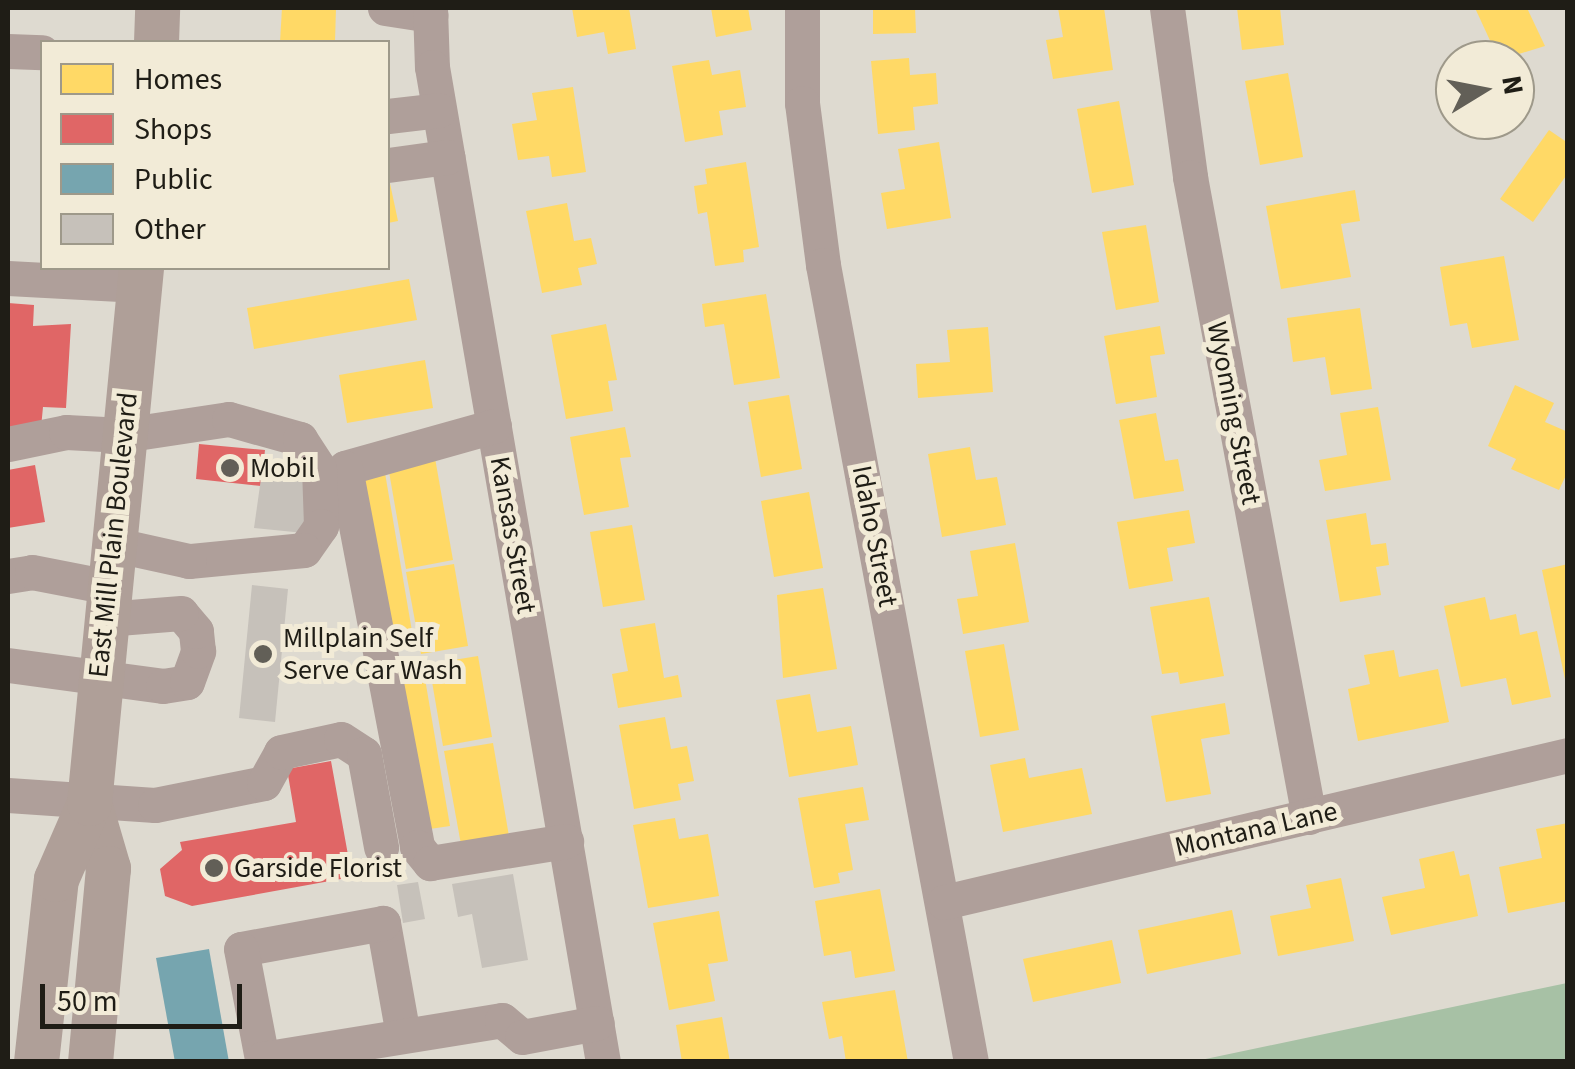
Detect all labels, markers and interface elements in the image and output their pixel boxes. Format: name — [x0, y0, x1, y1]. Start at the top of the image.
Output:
legend — [40, 40, 390, 270]
north arrow — [1435, 40, 1535, 140]
text: Homes — [134, 58, 222, 101]
text: N — [1491, 72, 1534, 98]
text: Shops — [134, 108, 212, 151]
text: Public — [134, 158, 213, 201]
text: Other — [134, 208, 206, 251]
street label: Wyoming Street — [1200, 319, 1268, 507]
street label: East Mill Plain Boulevard — [81, 391, 145, 679]
place label: Mobil — [250, 451, 315, 485]
street label: Kansas Street — [483, 454, 543, 616]
marker: Mobil — [219, 457, 241, 479]
street label: Idaho Street — [845, 463, 905, 609]
place label: Millplain Self Serve Car Wash — [283, 621, 463, 687]
marker: Millplain Self Serve Car Wash — [252, 643, 274, 665]
street label: Montana Lane — [1171, 794, 1341, 864]
place label: Garside Florist — [234, 851, 402, 885]
marker: Garside Florist — [203, 857, 225, 879]
scale bar — [45, 964, 248, 1026]
text: 50 m — [57, 980, 118, 1023]

